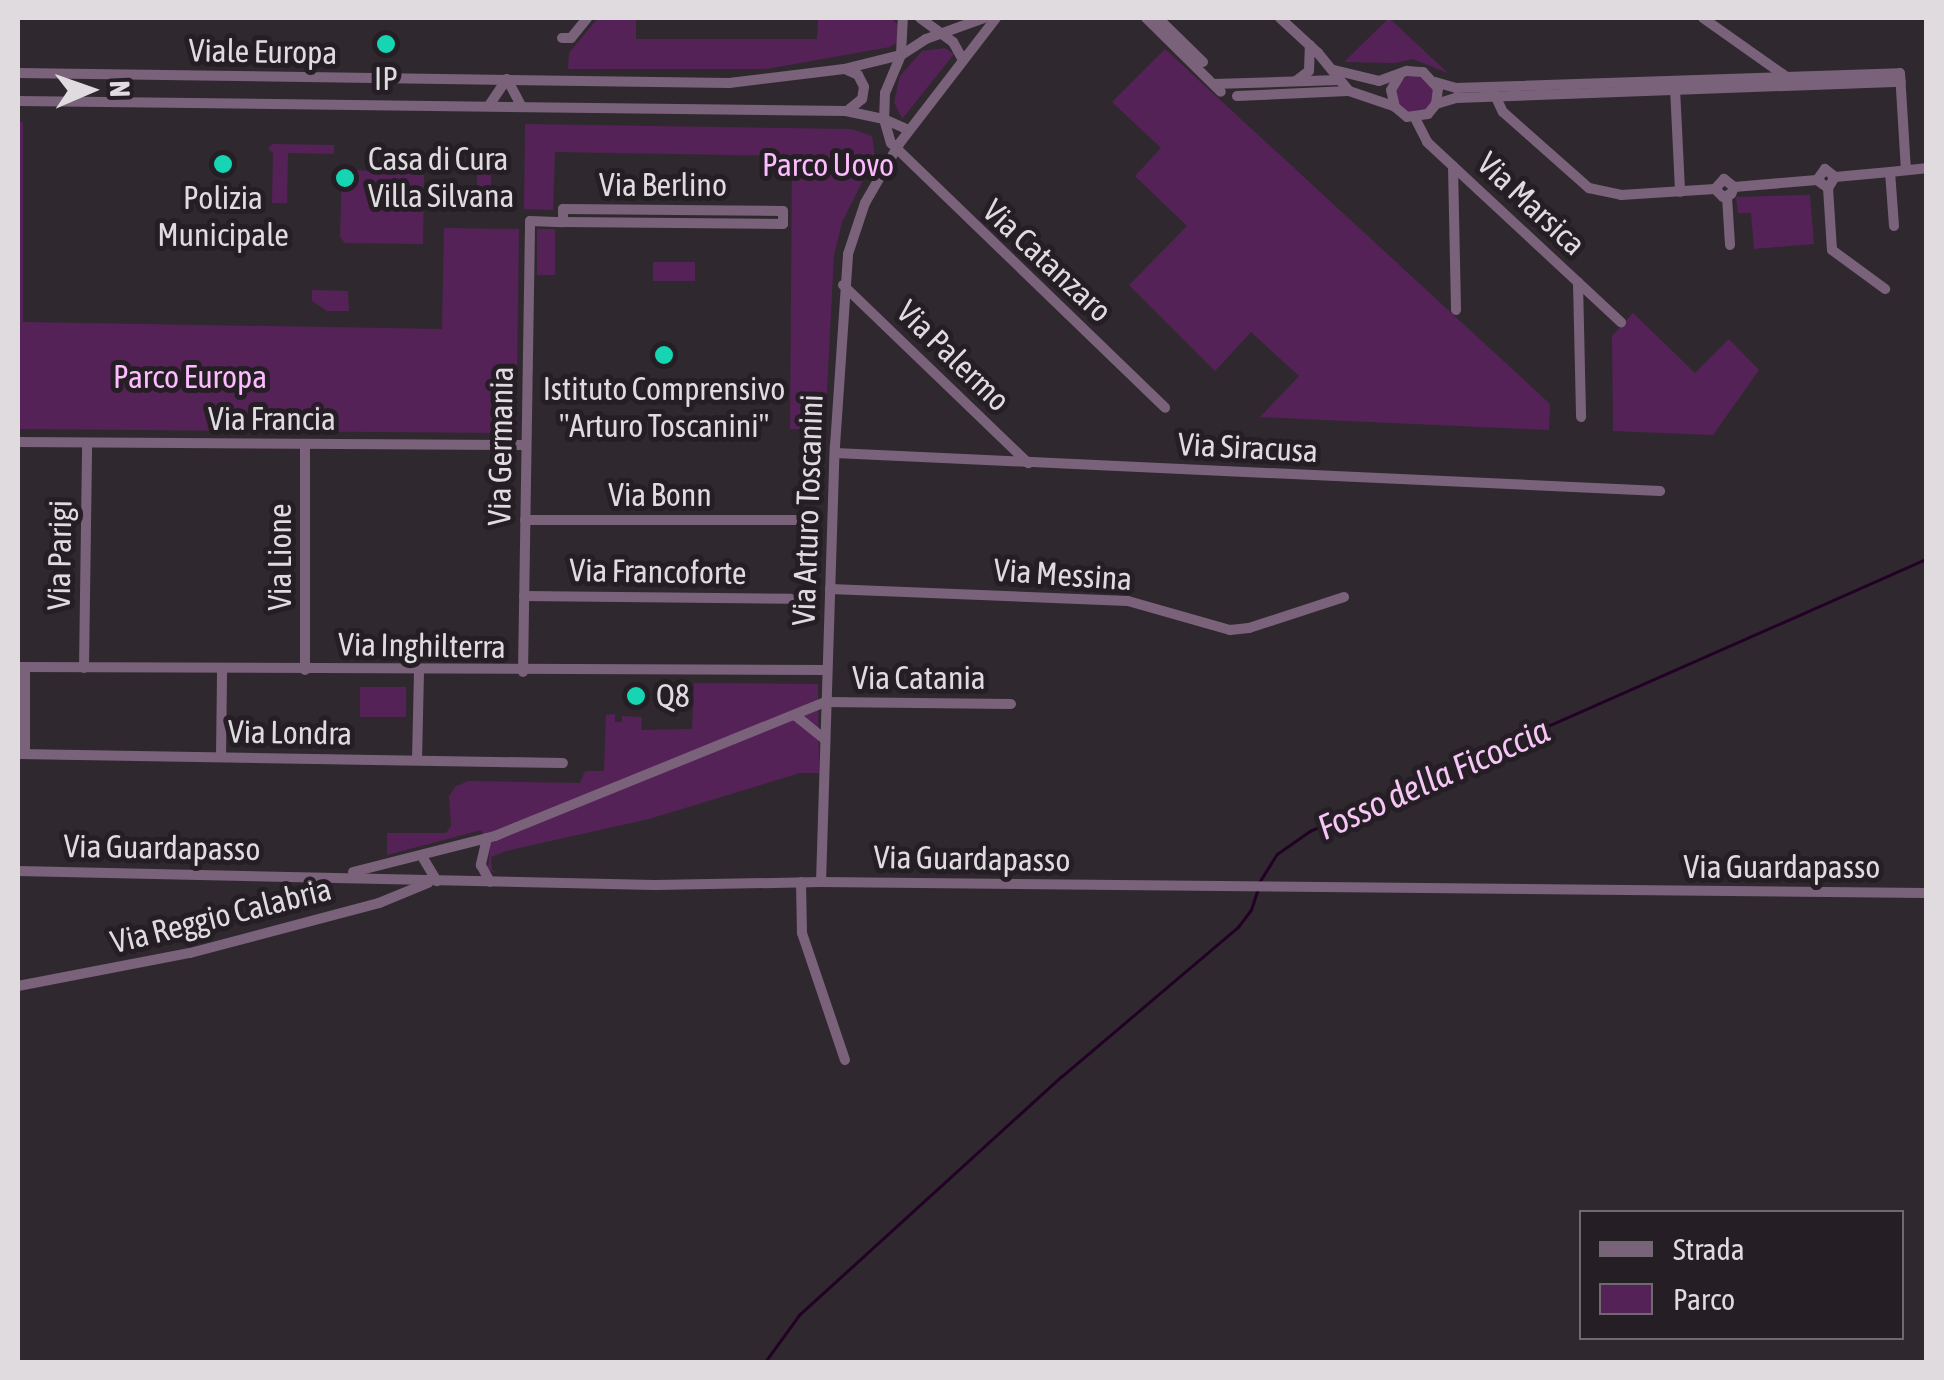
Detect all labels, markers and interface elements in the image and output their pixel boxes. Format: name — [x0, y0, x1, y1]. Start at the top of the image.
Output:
street label: Viale Europa — [188, 32, 338, 72]
marker: IP — [375, 33, 397, 55]
north arrow — [40, 40, 140, 140]
place label: IP — [374, 60, 398, 98]
text: N — [104, 80, 136, 98]
place label: Casa di Cura Villa Silvana — [368, 141, 514, 216]
street label: Via Marsica — [1469, 144, 1593, 264]
park label: Parco Uovo — [762, 146, 894, 184]
marker: Polizia Municipale — [212, 153, 234, 175]
marker: Casa di Cura Villa Silvana — [332, 165, 358, 191]
street label: Via Berlino — [599, 166, 727, 204]
place label: Polizia Municipale — [157, 180, 289, 255]
street label: Via Catanzaro — [975, 192, 1119, 330]
street label: Via Palermo — [888, 293, 1018, 419]
marker: Istituto Comprensivo "Arturo Toscanini" — [653, 344, 675, 366]
park label: Parco Europa — [113, 358, 267, 396]
street label: Via Germania — [480, 366, 522, 526]
place label: Istituto Comprensivo "Arturo Toscanini" — [543, 371, 785, 446]
street label: Via Arturo Toscanini — [785, 394, 831, 626]
street label: Via Francia — [208, 400, 336, 438]
street label: Via Siracusa — [1177, 425, 1319, 471]
street label: Via Bonn — [608, 476, 712, 514]
street label: Via Parigi — [40, 500, 80, 610]
street label: Via Lione — [261, 503, 299, 611]
street label: Via Francoforte — [569, 551, 747, 593]
street label: Via Messina — [993, 551, 1133, 599]
street label: Via Inghilterra — [338, 625, 506, 667]
street label: Via Catania — [852, 659, 986, 697]
place label: Q8 — [656, 677, 690, 715]
marker: Q8 — [625, 685, 647, 707]
water label: Fosso della Ficoccia — [1311, 708, 1555, 848]
street label: Via Londra — [228, 713, 352, 753]
street label: Via Guardapasso — [63, 827, 261, 869]
street label: Via Guardapasso — [873, 838, 1071, 880]
street label: Via Guardapasso — [1684, 848, 1880, 886]
street label: Via Reggio Calabria — [107, 870, 335, 962]
legend — [1579, 1210, 1904, 1340]
text: Strada — [1673, 1232, 1745, 1266]
text: Parco — [1673, 1282, 1735, 1316]

